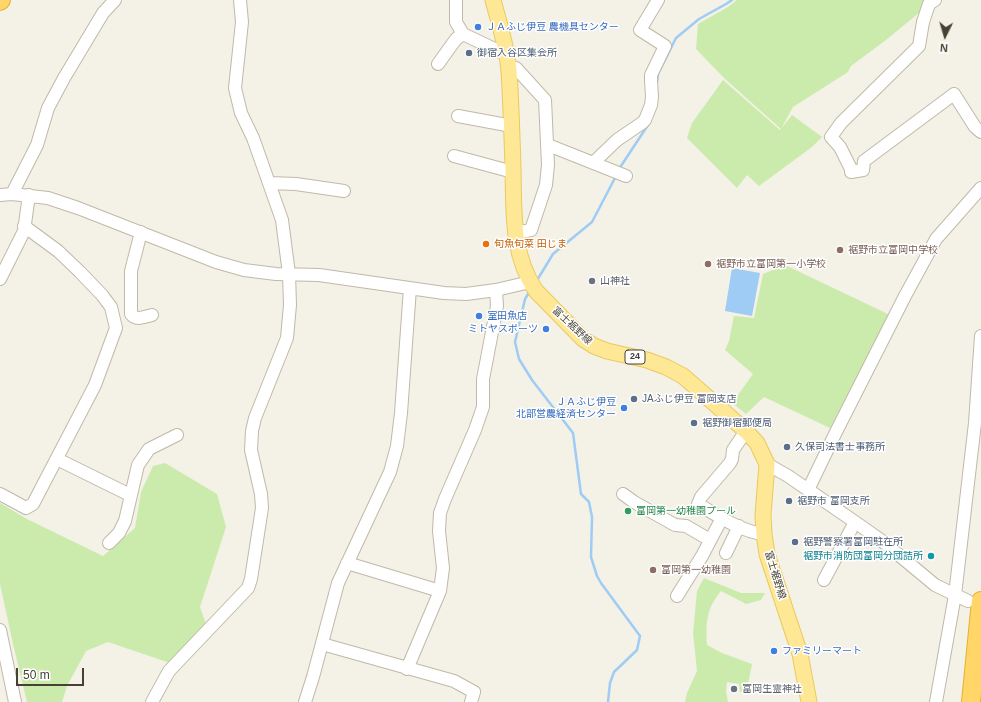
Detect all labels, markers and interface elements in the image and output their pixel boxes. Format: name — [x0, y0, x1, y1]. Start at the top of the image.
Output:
north arrow — [925, 16, 965, 56]
place label: ＪＡふじ伊豆 農機具センター — [486, 21, 619, 33]
marker: ＪＡふじ伊豆 農機具センター — [473, 22, 483, 32]
text: N — [939, 42, 948, 54]
place label: 御宿入谷区集会所 — [477, 47, 557, 59]
marker: 御宿入谷区集会所 — [464, 48, 474, 58]
place label: 旬魚旬菜 田じま — [494, 238, 567, 250]
marker: 旬魚旬菜 田じま — [481, 239, 491, 249]
place label: 裾野市立富岡中学校 — [848, 244, 938, 256]
marker: 裾野市立富岡中学校 — [835, 245, 845, 255]
place label: 裾野市立富岡第一小学校 — [716, 258, 826, 270]
marker: 裾野市立富岡第一小学校 — [703, 259, 713, 269]
place label: 山神社 — [600, 275, 630, 287]
marker: 山神社 — [587, 276, 597, 286]
street label: 富士裾野線 — [550, 305, 594, 347]
place label: 室田魚店 — [487, 310, 527, 322]
marker: 室田魚店 — [474, 311, 484, 321]
place label: ミトヤスポーツ — [468, 323, 538, 335]
marker: ミトヤスポーツ — [541, 324, 551, 334]
road number: 24 — [625, 350, 645, 364]
place label: JAふじ伊豆 富岡支店 — [642, 393, 736, 405]
marker: JAふじ伊豆 富岡支店 — [629, 394, 639, 404]
place label: ＪＡふじ伊豆 北部営農経済センター — [516, 396, 616, 420]
marker: ＪＡふじ伊豆 北部営農経済センター — [619, 403, 629, 413]
place label: 裾野御宿郵便局 — [702, 417, 772, 429]
marker: 裾野御宿郵便局 — [689, 418, 699, 428]
place label: 久保司法書士事務所 — [795, 441, 885, 453]
marker: 久保司法書士事務所 — [782, 442, 792, 452]
place label: 裾野市 富岡支所 — [797, 495, 870, 507]
marker: 裾野市 富岡支所 — [784, 496, 794, 506]
place label: 富岡第一幼稚園プール — [636, 505, 736, 517]
marker: 富岡第一幼稚園プール — [623, 506, 633, 516]
place label: 裾野警察署富岡駐在所 — [803, 536, 903, 548]
marker: 裾野警察署富岡駐在所 — [790, 537, 800, 547]
street label: 富士裾野線 — [762, 549, 788, 601]
place label: 裾野市消防団富岡分団詰所 — [803, 550, 923, 562]
marker: 裾野市消防団富岡分団詰所 — [926, 551, 936, 561]
place label: 富岡第一幼稚園 — [661, 564, 731, 576]
marker: 富岡第一幼稚園 — [648, 565, 658, 575]
place label: ファミリーマート — [782, 645, 862, 657]
marker: ファミリーマート — [769, 646, 779, 656]
scale bar — [18, 660, 86, 686]
text: 50 m — [23, 668, 50, 682]
place label: 富岡生霊神社 — [742, 683, 802, 695]
marker: 富岡生霊神社 — [729, 684, 739, 694]

